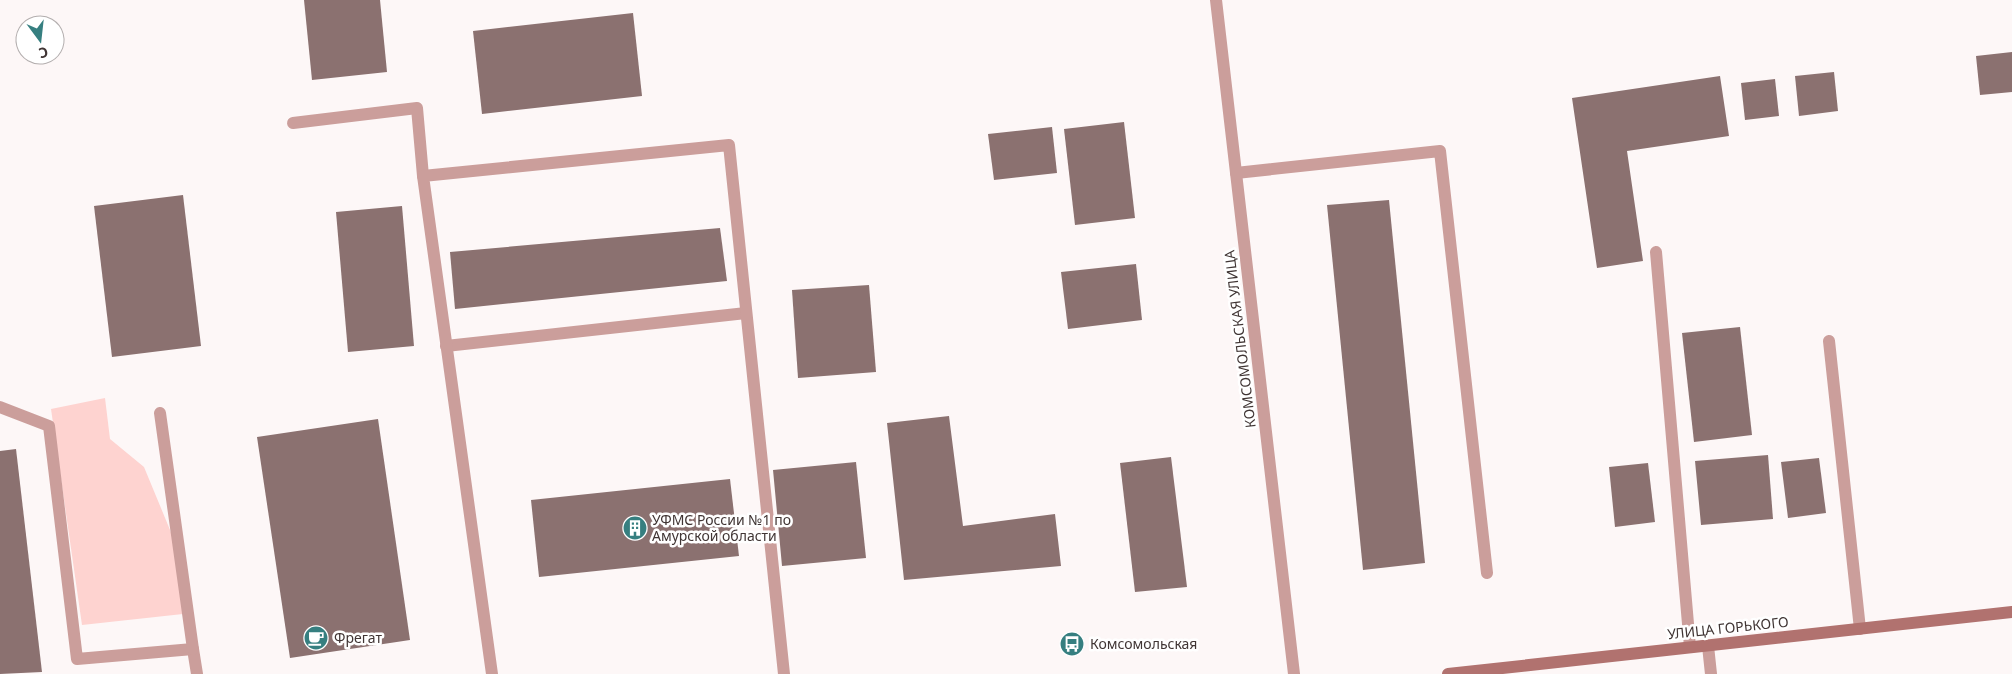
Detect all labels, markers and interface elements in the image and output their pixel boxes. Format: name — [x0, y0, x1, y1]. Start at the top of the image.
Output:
north arrow — [15, 15, 65, 65]
text: С — [37, 43, 50, 63]
street label: КОМСОМОЛЬСКАЯ УЛИЦА — [1219, 249, 1260, 429]
place label: УФМС России №1 по Амурской области — [652, 510, 791, 545]
building icon: УФМС России №1 по Амурской области — [622, 515, 648, 541]
street label: УЛИЦА ГОРЬКОГО — [1666, 612, 1789, 643]
cafe icon: Фрегат — [303, 625, 329, 651]
place label: Фрегат — [334, 628, 382, 647]
bus stop icon: Комсомольская — [1059, 631, 1085, 657]
place label: Комсомольская — [1090, 634, 1197, 653]

